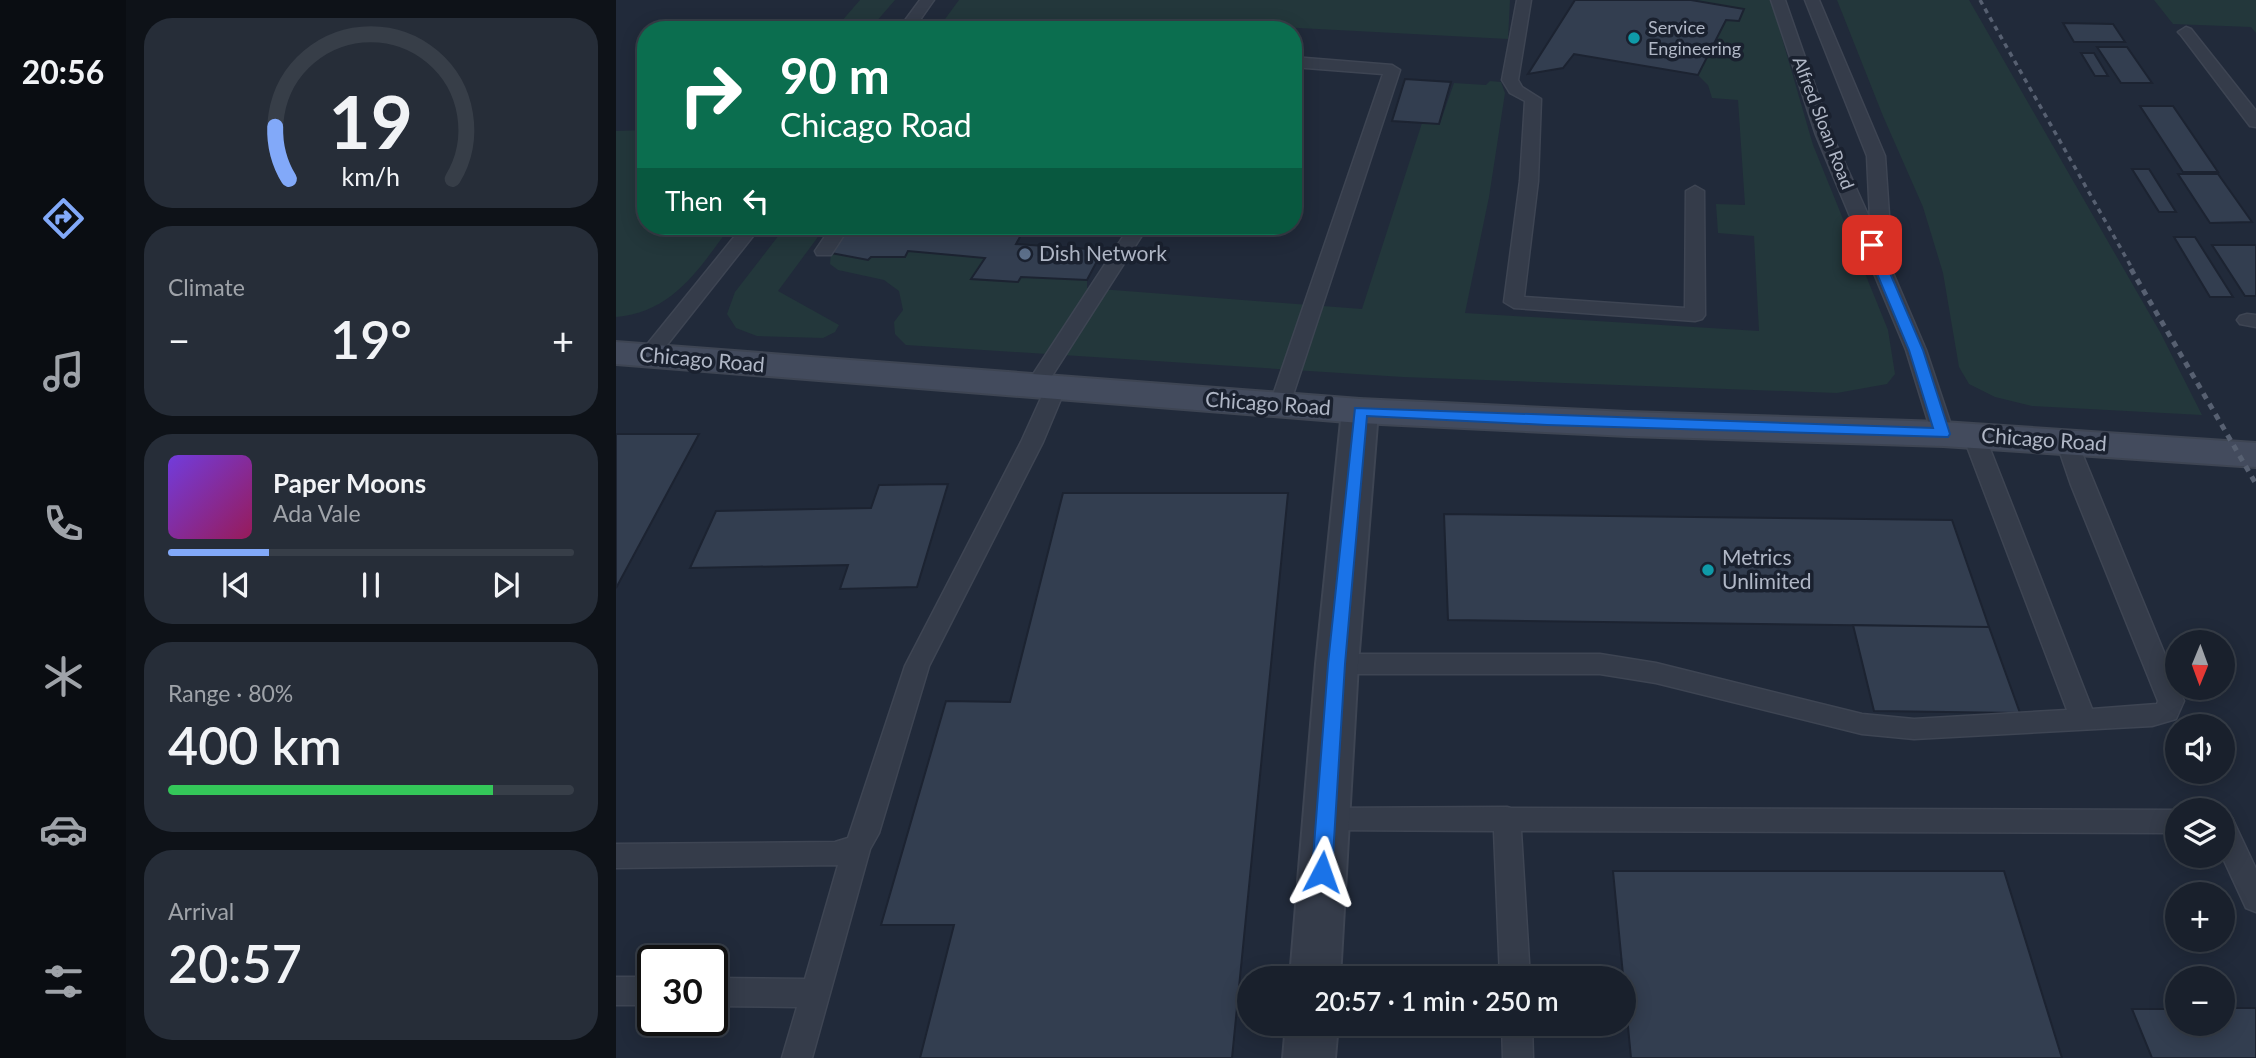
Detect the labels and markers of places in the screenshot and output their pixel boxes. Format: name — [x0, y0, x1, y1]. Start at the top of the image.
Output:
place label: Service Engineering — [1648, 16, 1741, 59]
marker: Service Engineering — [1626, 30, 1642, 46]
pin — [1842, 215, 1902, 275]
place label: Dish Network — [1039, 240, 1167, 265]
marker: Dish Network — [1017, 246, 1033, 262]
place label: Metrics Unlimited — [1722, 544, 1811, 593]
marker: Metrics Unlimited — [1700, 562, 1716, 578]

